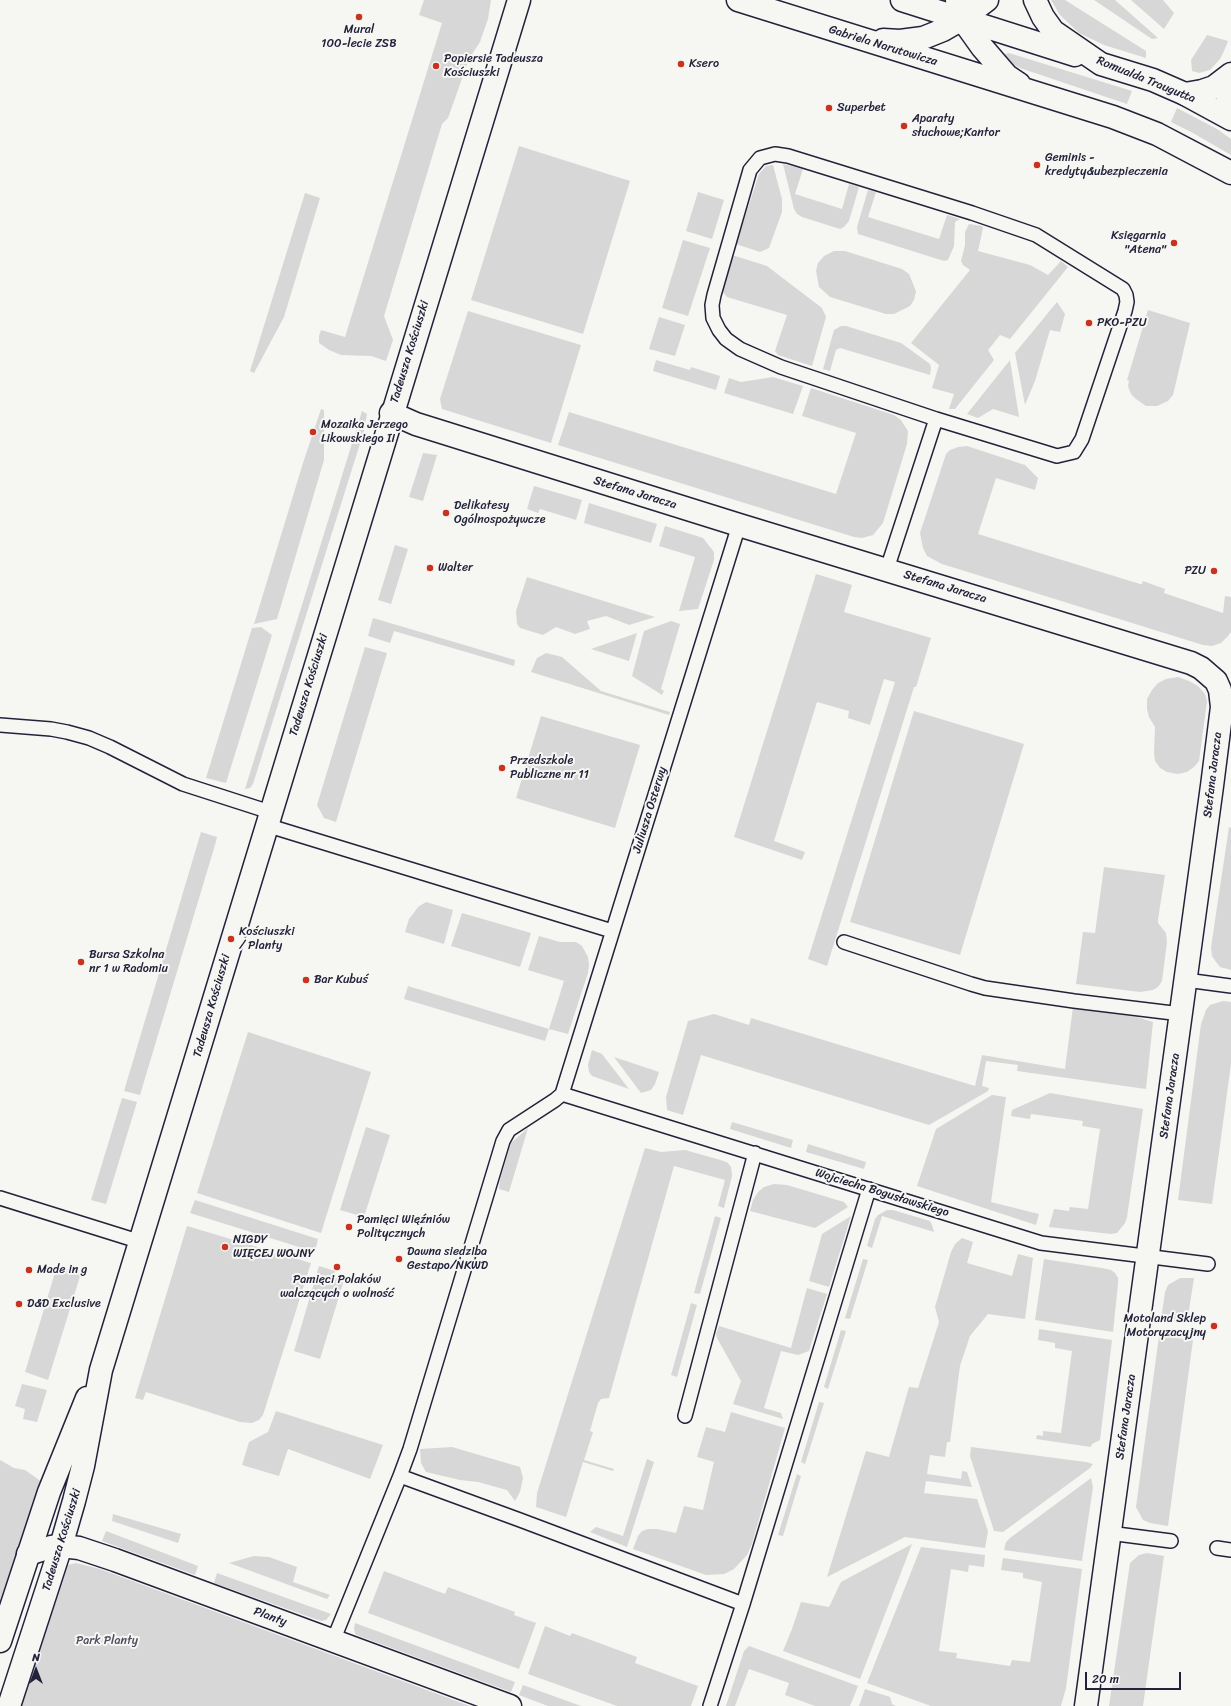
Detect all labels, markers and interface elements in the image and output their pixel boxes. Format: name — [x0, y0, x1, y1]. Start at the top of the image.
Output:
marker: Mural 100-lecie ZSB — [354, 12, 364, 22]
place label: Mural 100-lecie ZSB — [321, 23, 397, 51]
street label: Gabriela Narutowicza — [827, 23, 939, 69]
place label: Popiersie Tadeusza Kościuszki — [444, 52, 543, 80]
street label: Romualda Traugutta — [1094, 54, 1198, 106]
place label: Ksero — [689, 57, 719, 71]
marker: Ksero — [676, 59, 686, 69]
marker: Popiersie Tadeusza Kościuszki — [431, 61, 441, 71]
place label: Superbet — [837, 101, 886, 115]
marker: Superbet — [824, 103, 834, 113]
place label: Aparaty słuchowe;Kantor — [912, 112, 1000, 140]
marker: Aparaty słuchowe;Kantor — [899, 121, 909, 131]
place label: Geminis - kredyty&ubezpieczenia — [1045, 151, 1168, 179]
marker: Geminis - kredyty&ubezpieczenia — [1032, 160, 1042, 170]
place label: Księgarnia "Atena" — [1111, 229, 1166, 257]
marker: Księgarnia "Atena" — [1169, 238, 1179, 248]
street label: Tadeusza Kościuszki — [388, 299, 432, 405]
place label: PKO-PZU — [1097, 316, 1147, 330]
marker: PKO-PZU — [1084, 318, 1094, 328]
place label: Mozaika Jerzego Likowskiego II — [321, 418, 408, 446]
marker: Mozaika Jerzego Likowskiego II — [308, 427, 318, 437]
street label: Stefana Jaracza — [592, 474, 678, 512]
place label: Delikatesy Ogólnospożywcze — [454, 499, 546, 527]
marker: Delikatesy Ogólnospożywcze — [441, 508, 451, 518]
place label: Walter — [438, 561, 473, 575]
marker: Walter — [425, 563, 435, 573]
place label: PZU — [1184, 564, 1206, 578]
marker: PZU — [1209, 566, 1219, 576]
street label: Stefana Jaracza — [902, 568, 988, 606]
street label: Tadeusza Kościuszki — [287, 632, 331, 738]
street label: Stefana Jaracza — [1201, 731, 1225, 819]
place label: Przedszkole Publiczne nr 11 — [510, 754, 589, 782]
marker: Przedszkole Publiczne nr 11 — [497, 763, 507, 773]
street label: Juliusza Osterwy — [630, 765, 670, 855]
place label: Kościuszki / Planty — [239, 925, 295, 953]
marker: Kościuszki / Planty — [226, 934, 236, 944]
place label: Bursa Szkolna nr 1 w Radomiu — [89, 948, 168, 976]
street label: Tadeusza Kościuszki — [190, 953, 234, 1059]
marker: Bursa Szkolna nr 1 w Radomiu — [76, 957, 86, 967]
place label: Bar Kubuś — [314, 973, 368, 987]
marker: Bar Kubuś — [301, 975, 311, 985]
street label: Stefana Jaracza — [1157, 1052, 1183, 1140]
street label: Wojciecha Bogusławskiego — [813, 1166, 951, 1220]
place label: Pamięci Więźniów Politycznych — [357, 1213, 450, 1241]
marker: Pamięci Więźniów Politycznych — [344, 1222, 354, 1232]
place label: NIGDY WIĘCEJ WOJNY — [233, 1233, 314, 1261]
marker: NIGDY WIĘCEJ WOJNY — [220, 1242, 230, 1252]
place label: Dawna siedziba Gestapo/NKWD — [407, 1245, 488, 1273]
marker: Dawna siedziba Gestapo/NKWD — [394, 1254, 404, 1264]
marker: Pamięci Polaków walczących o wolność — [332, 1262, 342, 1272]
place label: Made in g — [37, 1263, 87, 1277]
marker: Made in g — [24, 1265, 34, 1275]
place label: Pamięci Polaków walczących o wolność — [280, 1273, 394, 1301]
place label: D&D Exclusive — [27, 1297, 101, 1311]
marker: D&D Exclusive — [14, 1299, 24, 1309]
place label: Motoland Sklep Motoryzacyjny — [1124, 1312, 1206, 1340]
marker: Motoland Sklep Motoryzacyjny — [1209, 1321, 1219, 1331]
street label: Stefana Jaracza — [1113, 1373, 1139, 1461]
street label: Tadeusza Kościuszki — [40, 1487, 84, 1593]
street label: Planty — [251, 1604, 289, 1630]
park label: Park Planty — [76, 1634, 138, 1648]
text: N — [32, 1648, 40, 1667]
north arrow — [16, 1650, 56, 1690]
scale bar — [1087, 1664, 1183, 1690]
text: 20 m — [1092, 1668, 1119, 1690]

